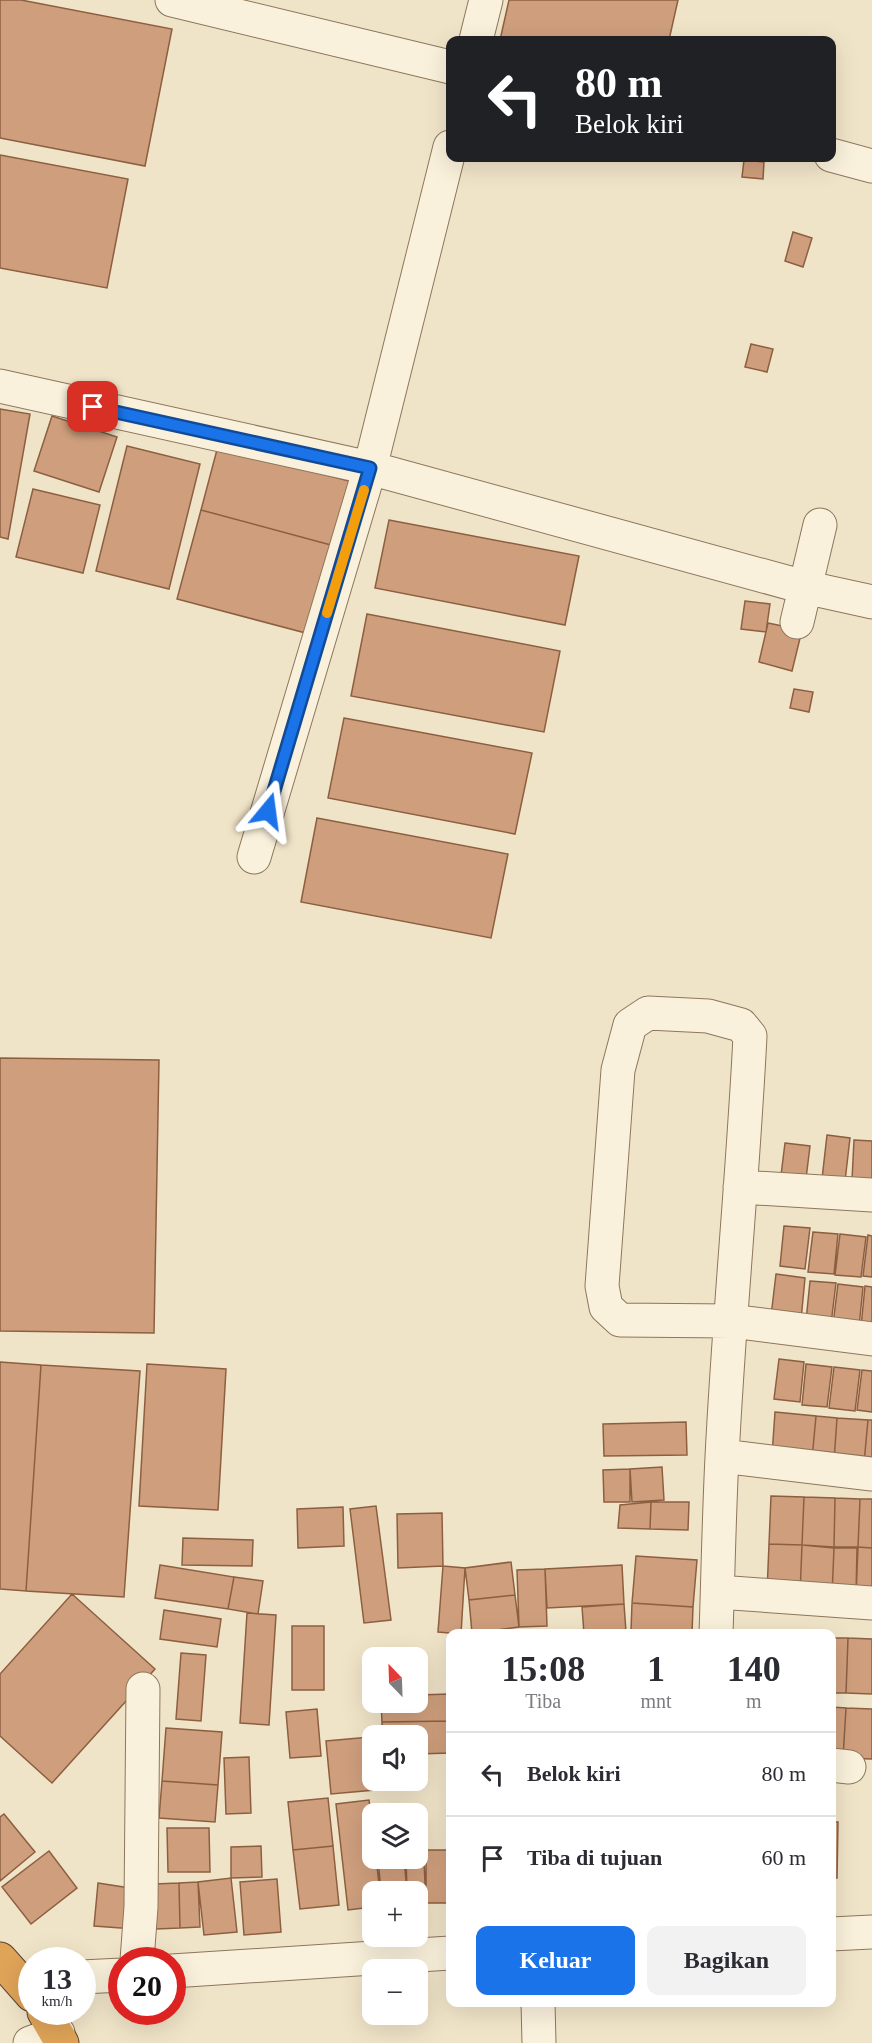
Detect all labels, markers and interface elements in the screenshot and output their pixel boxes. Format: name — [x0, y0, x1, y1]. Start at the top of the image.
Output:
icon: left — [476, 60, 554, 138]
text: 80 m — [575, 60, 663, 106]
text: Belok kiri — [575, 109, 684, 139]
pin — [67, 381, 118, 432]
icon: arrive — [76, 390, 109, 423]
position arrow — [236, 779, 300, 843]
north arrow — [362, 1647, 428, 1713]
map controls — [362, 1647, 428, 2025]
text: 15:08 — [501, 1649, 585, 1689]
text: 1 — [647, 1649, 665, 1689]
text: 140 — [727, 1649, 781, 1689]
text: Tiba — [525, 1690, 561, 1712]
text: mnt — [640, 1690, 672, 1712]
text: m — [746, 1690, 762, 1712]
button: sound — [362, 1725, 428, 1791]
icon: left — [476, 1758, 509, 1791]
text: Belok kiri — [527, 1761, 621, 1786]
text: 80 m — [761, 1761, 806, 1786]
button: layers — [362, 1803, 428, 1869]
icon: arrive — [476, 1842, 509, 1875]
text: Tiba di tujuan — [527, 1845, 662, 1870]
text: 60 m — [761, 1845, 806, 1870]
button: + — [362, 1881, 428, 1947]
button: Keluar — [476, 1926, 635, 1995]
button: Bagikan — [647, 1926, 806, 1995]
speed limit sign: 20 — [108, 1947, 186, 2025]
button: − — [362, 1959, 428, 2025]
text: 13 — [42, 1962, 72, 1995]
text: km/h — [42, 1993, 72, 2009]

